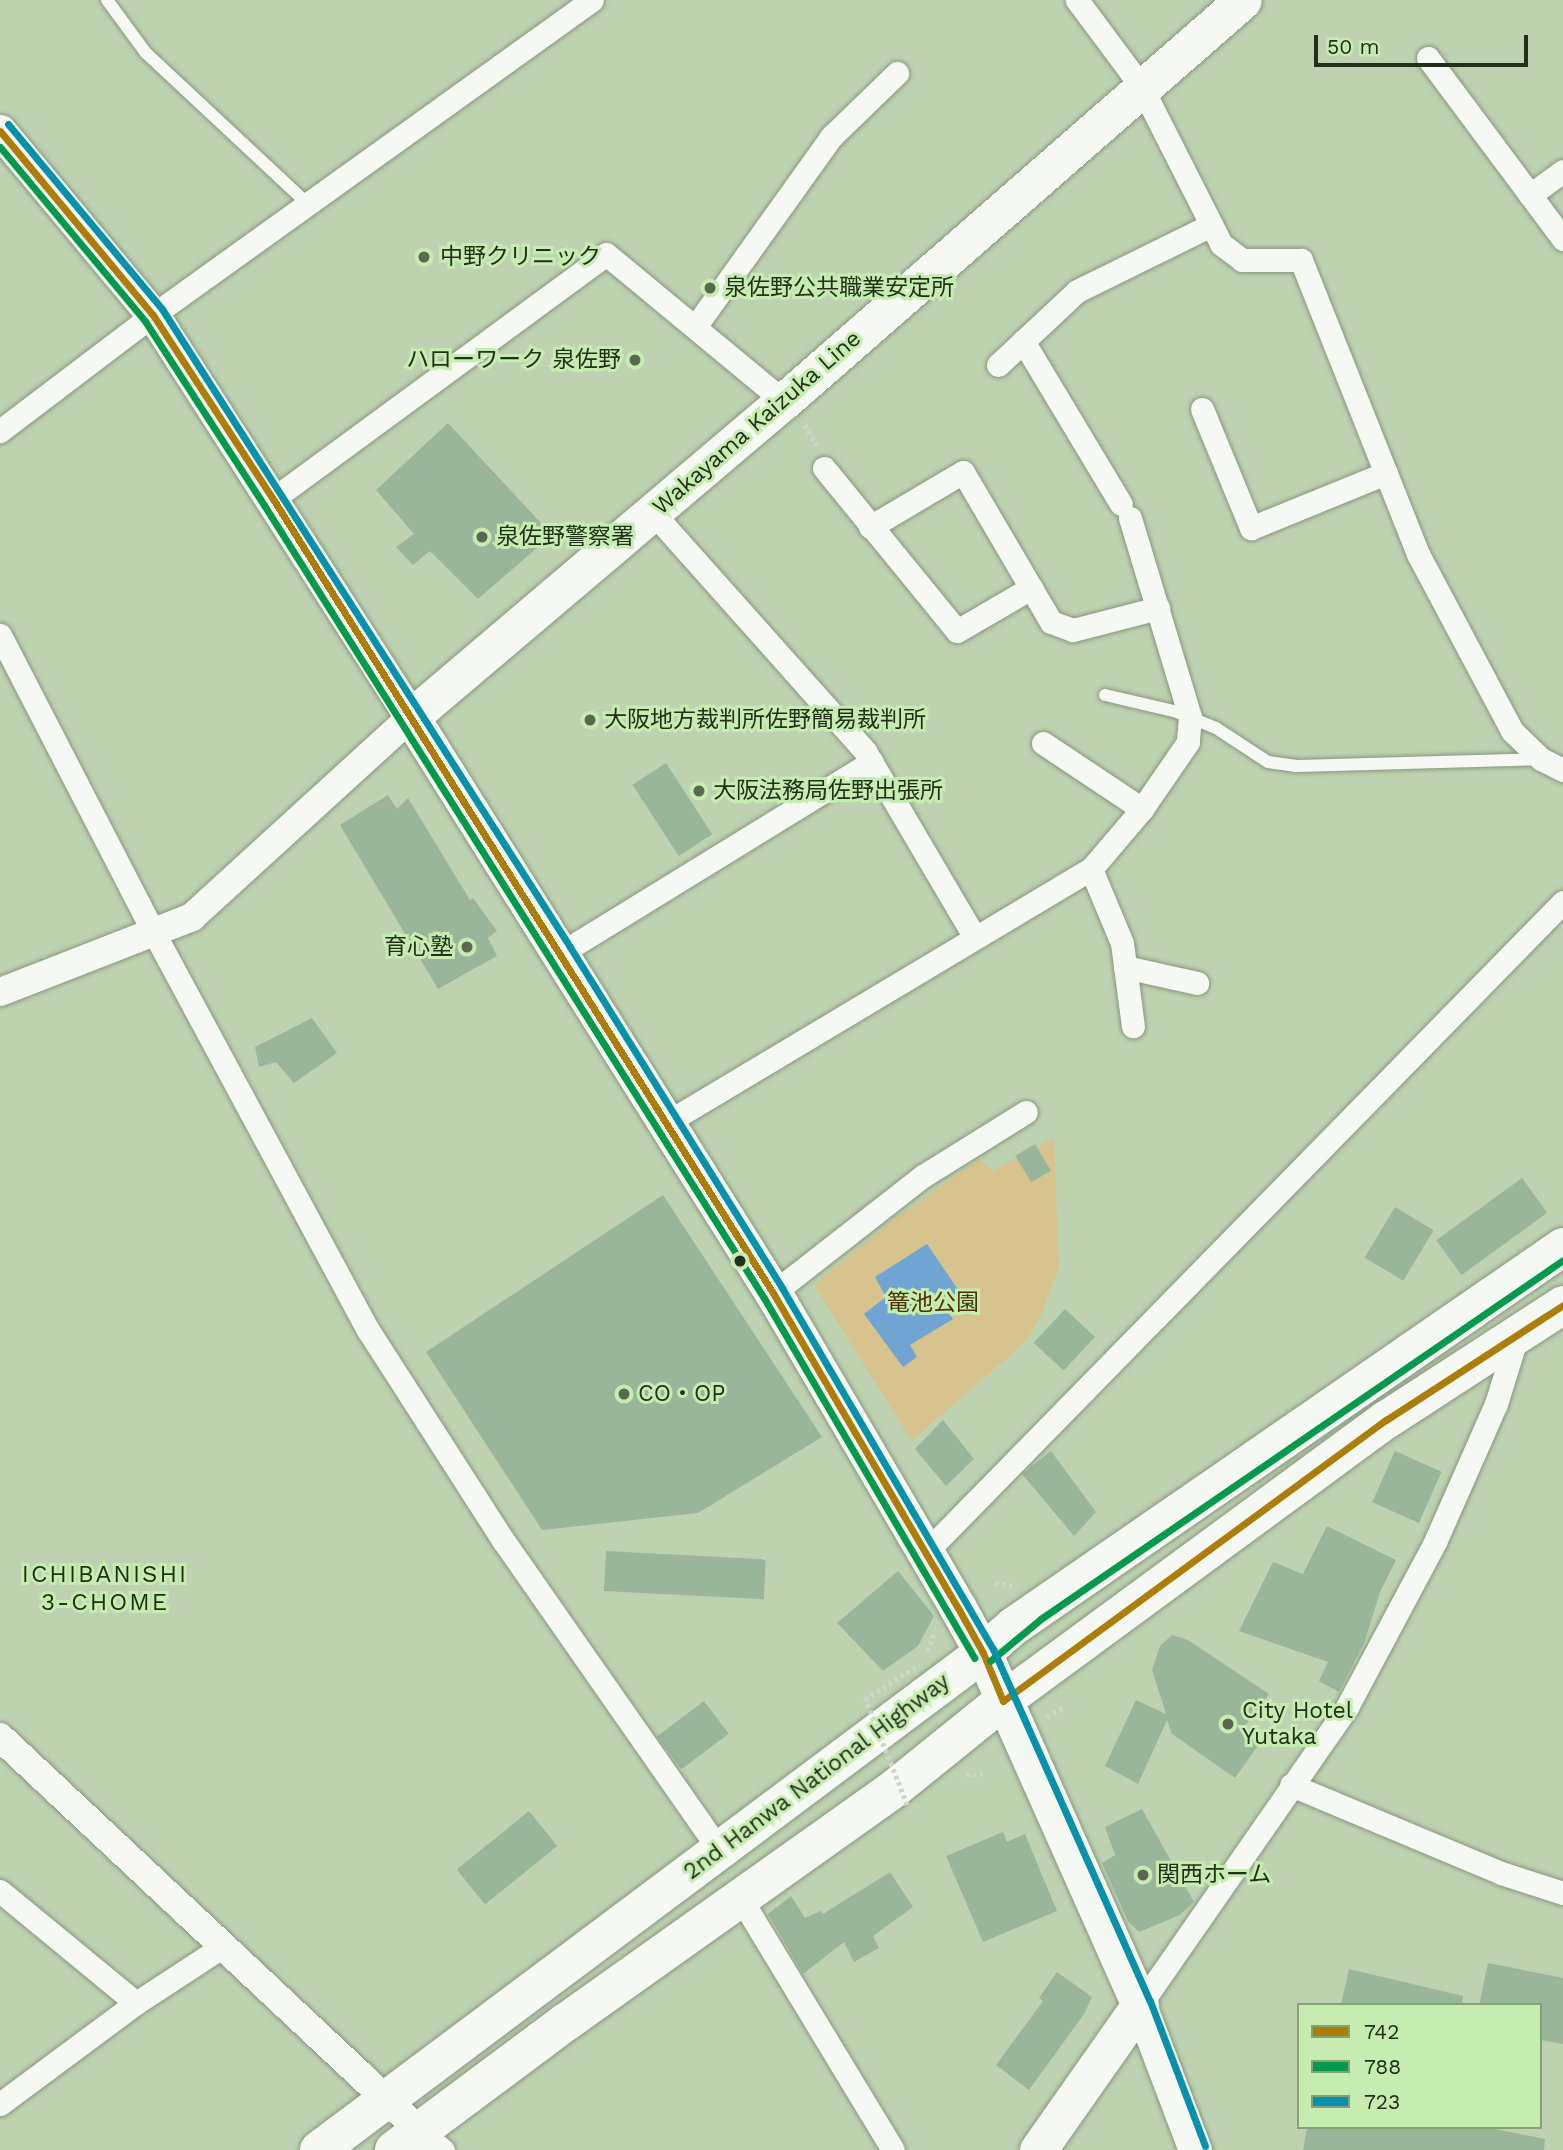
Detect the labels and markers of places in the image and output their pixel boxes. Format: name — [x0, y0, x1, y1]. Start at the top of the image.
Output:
place label: 中野クリニック — [440, 243, 601, 271]
marker: 中野クリニック — [414, 247, 434, 267]
place label: 泉佐野公共職業安定所 — [724, 274, 954, 302]
marker: 泉佐野公共職業安定所 — [702, 280, 718, 296]
place label: ハローワーク 泉佐野 — [406, 346, 621, 374]
marker: ハローワーク 泉佐野 — [627, 352, 643, 368]
place label: 泉佐野警察署 — [496, 523, 634, 551]
marker: 泉佐野警察署 — [474, 529, 490, 545]
place label: 大阪地方裁判所佐野簡易裁判所 — [604, 706, 926, 734]
marker: 大阪地方裁判所佐野簡易裁判所 — [582, 712, 598, 728]
place label: 大阪法務局佐野出張所 — [713, 777, 943, 805]
marker: 大阪法務局佐野出張所 — [691, 783, 707, 799]
place label: 育心塾 — [384, 933, 453, 961]
marker: 育心塾 — [459, 939, 475, 955]
unlabelled marker — [733, 1254, 747, 1268]
place label: CO・OP — [638, 1380, 725, 1408]
marker: CO・OP — [616, 1386, 632, 1402]
place label: City Hotel Yutaka — [1242, 1697, 1353, 1751]
marker: City Hotel Yutaka — [1220, 1716, 1236, 1732]
place label: 関西ホーム — [1157, 1861, 1272, 1889]
marker: 関西ホーム — [1135, 1867, 1151, 1883]

